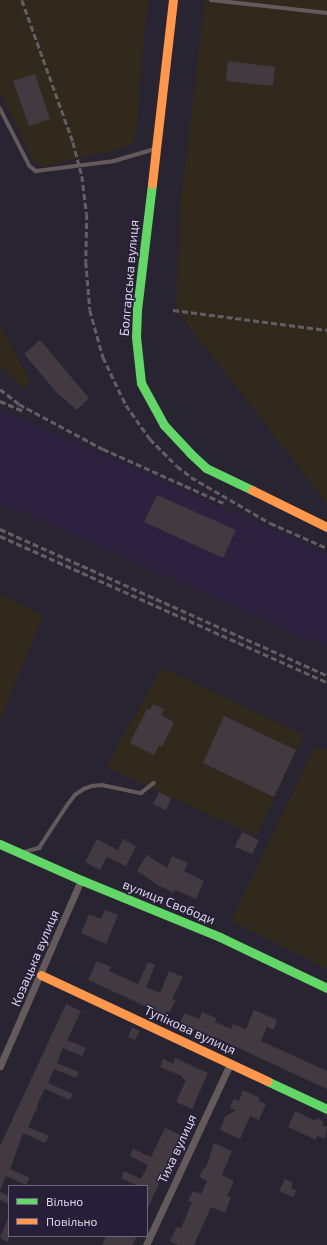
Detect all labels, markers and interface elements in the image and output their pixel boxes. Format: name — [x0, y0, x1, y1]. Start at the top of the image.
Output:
street label: Болгарська вулиця — [116, 219, 142, 337]
street label: вулиця Свободи — [121, 876, 217, 928]
street label: Козацька вулиця — [8, 907, 62, 1009]
street label: Тупікова вулиця — [142, 1002, 238, 1058]
street label: Тиха вулиця — [154, 1112, 200, 1186]
legend — [8, 1185, 148, 1237]
text: Вільно — [46, 1194, 83, 1208]
text: Повільно — [46, 1214, 97, 1228]

